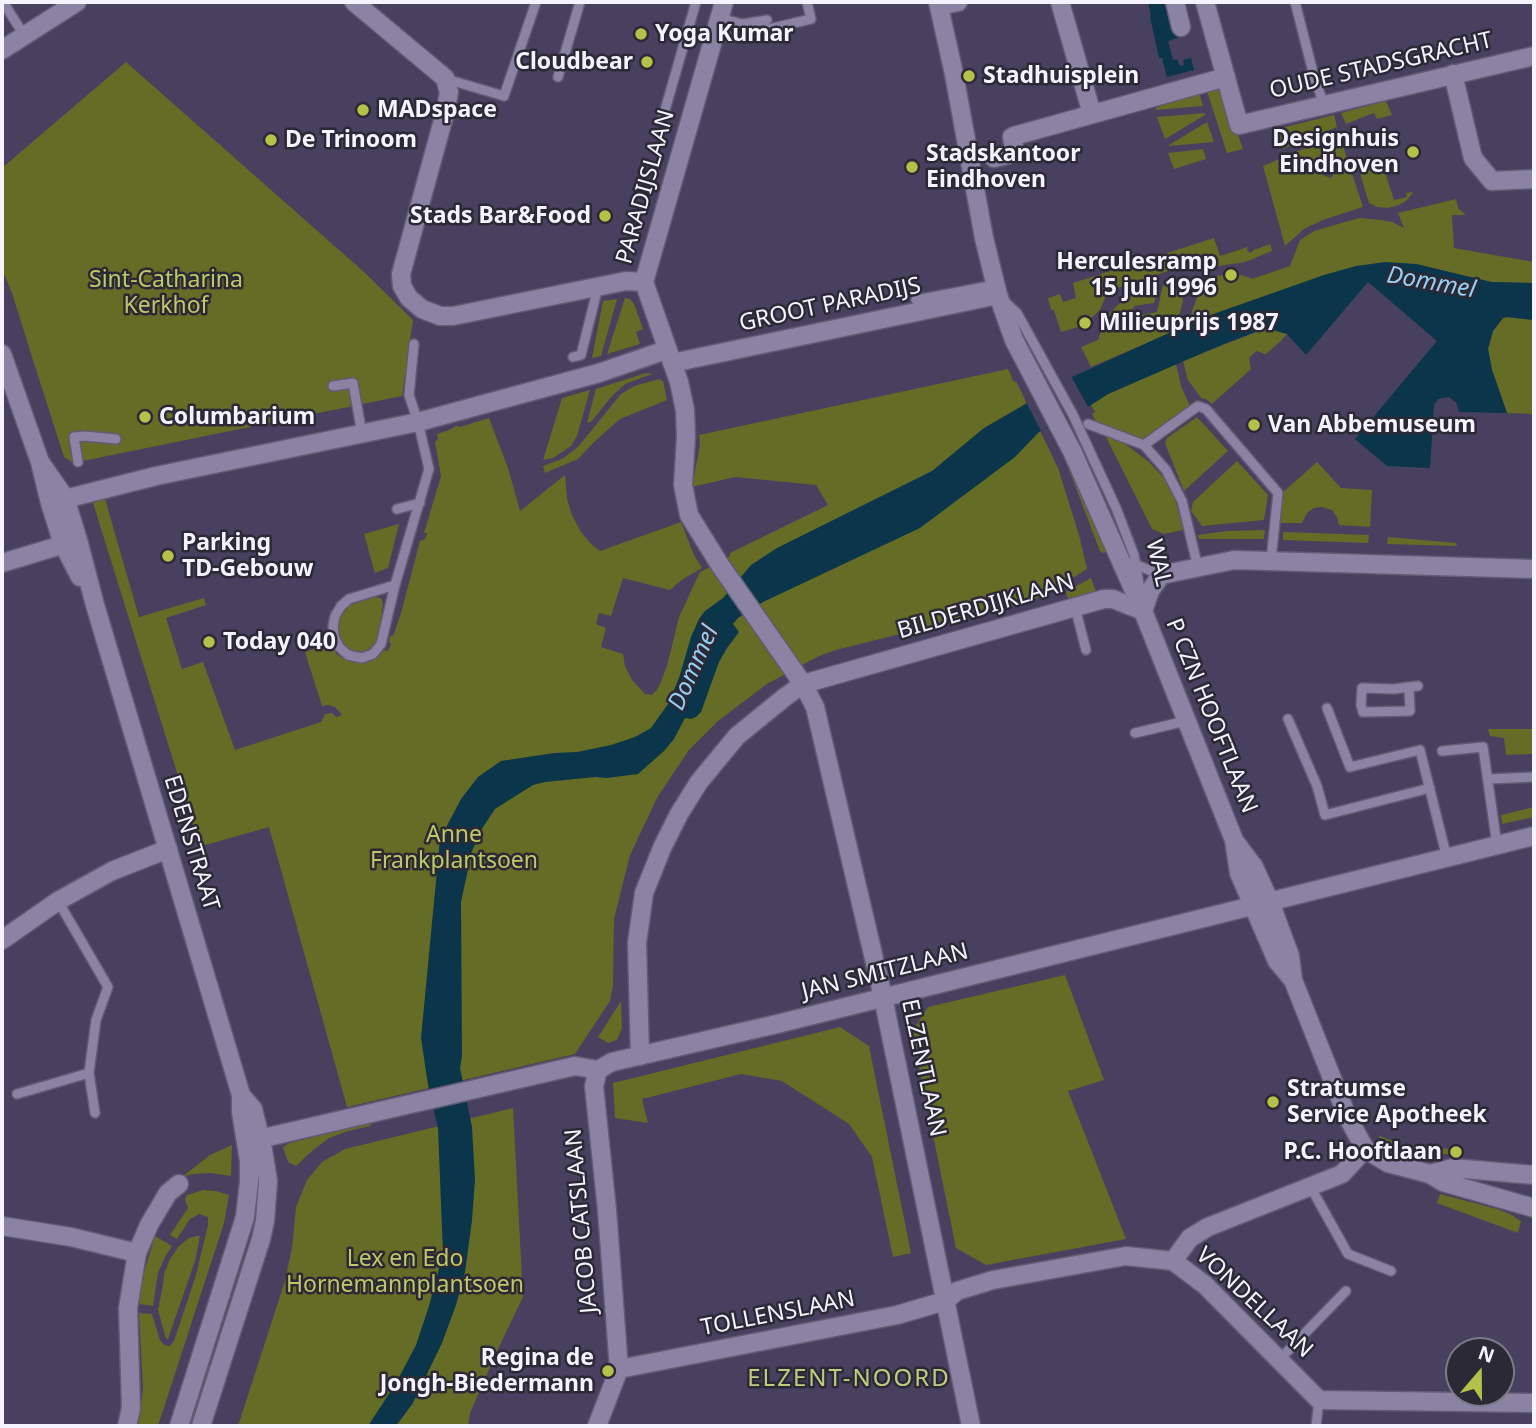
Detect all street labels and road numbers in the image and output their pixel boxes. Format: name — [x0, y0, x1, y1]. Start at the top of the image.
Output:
street label: OUDE STADSGRACHT — [1267, 27, 1495, 105]
street label: PARADIJSLAAN — [611, 107, 681, 267]
street label: GROOT PARADIJS — [737, 272, 923, 338]
street label: WAL — [1139, 537, 1177, 589]
street label: BILDERDIJKLAAN — [894, 569, 1078, 645]
street label: P CZN HOOFTLAAN — [1159, 615, 1263, 817]
street label: EDENSTRAAT — [157, 772, 225, 914]
street label: JAN SMITZLAAN — [799, 938, 971, 1006]
street label: ELZENTLAAN — [895, 997, 951, 1139]
street label: JACOB CATSLAAN — [560, 1127, 604, 1315]
street label: VONDELLAAN — [1190, 1242, 1318, 1364]
street label: TOLLENSLAAN — [699, 1286, 857, 1342]

